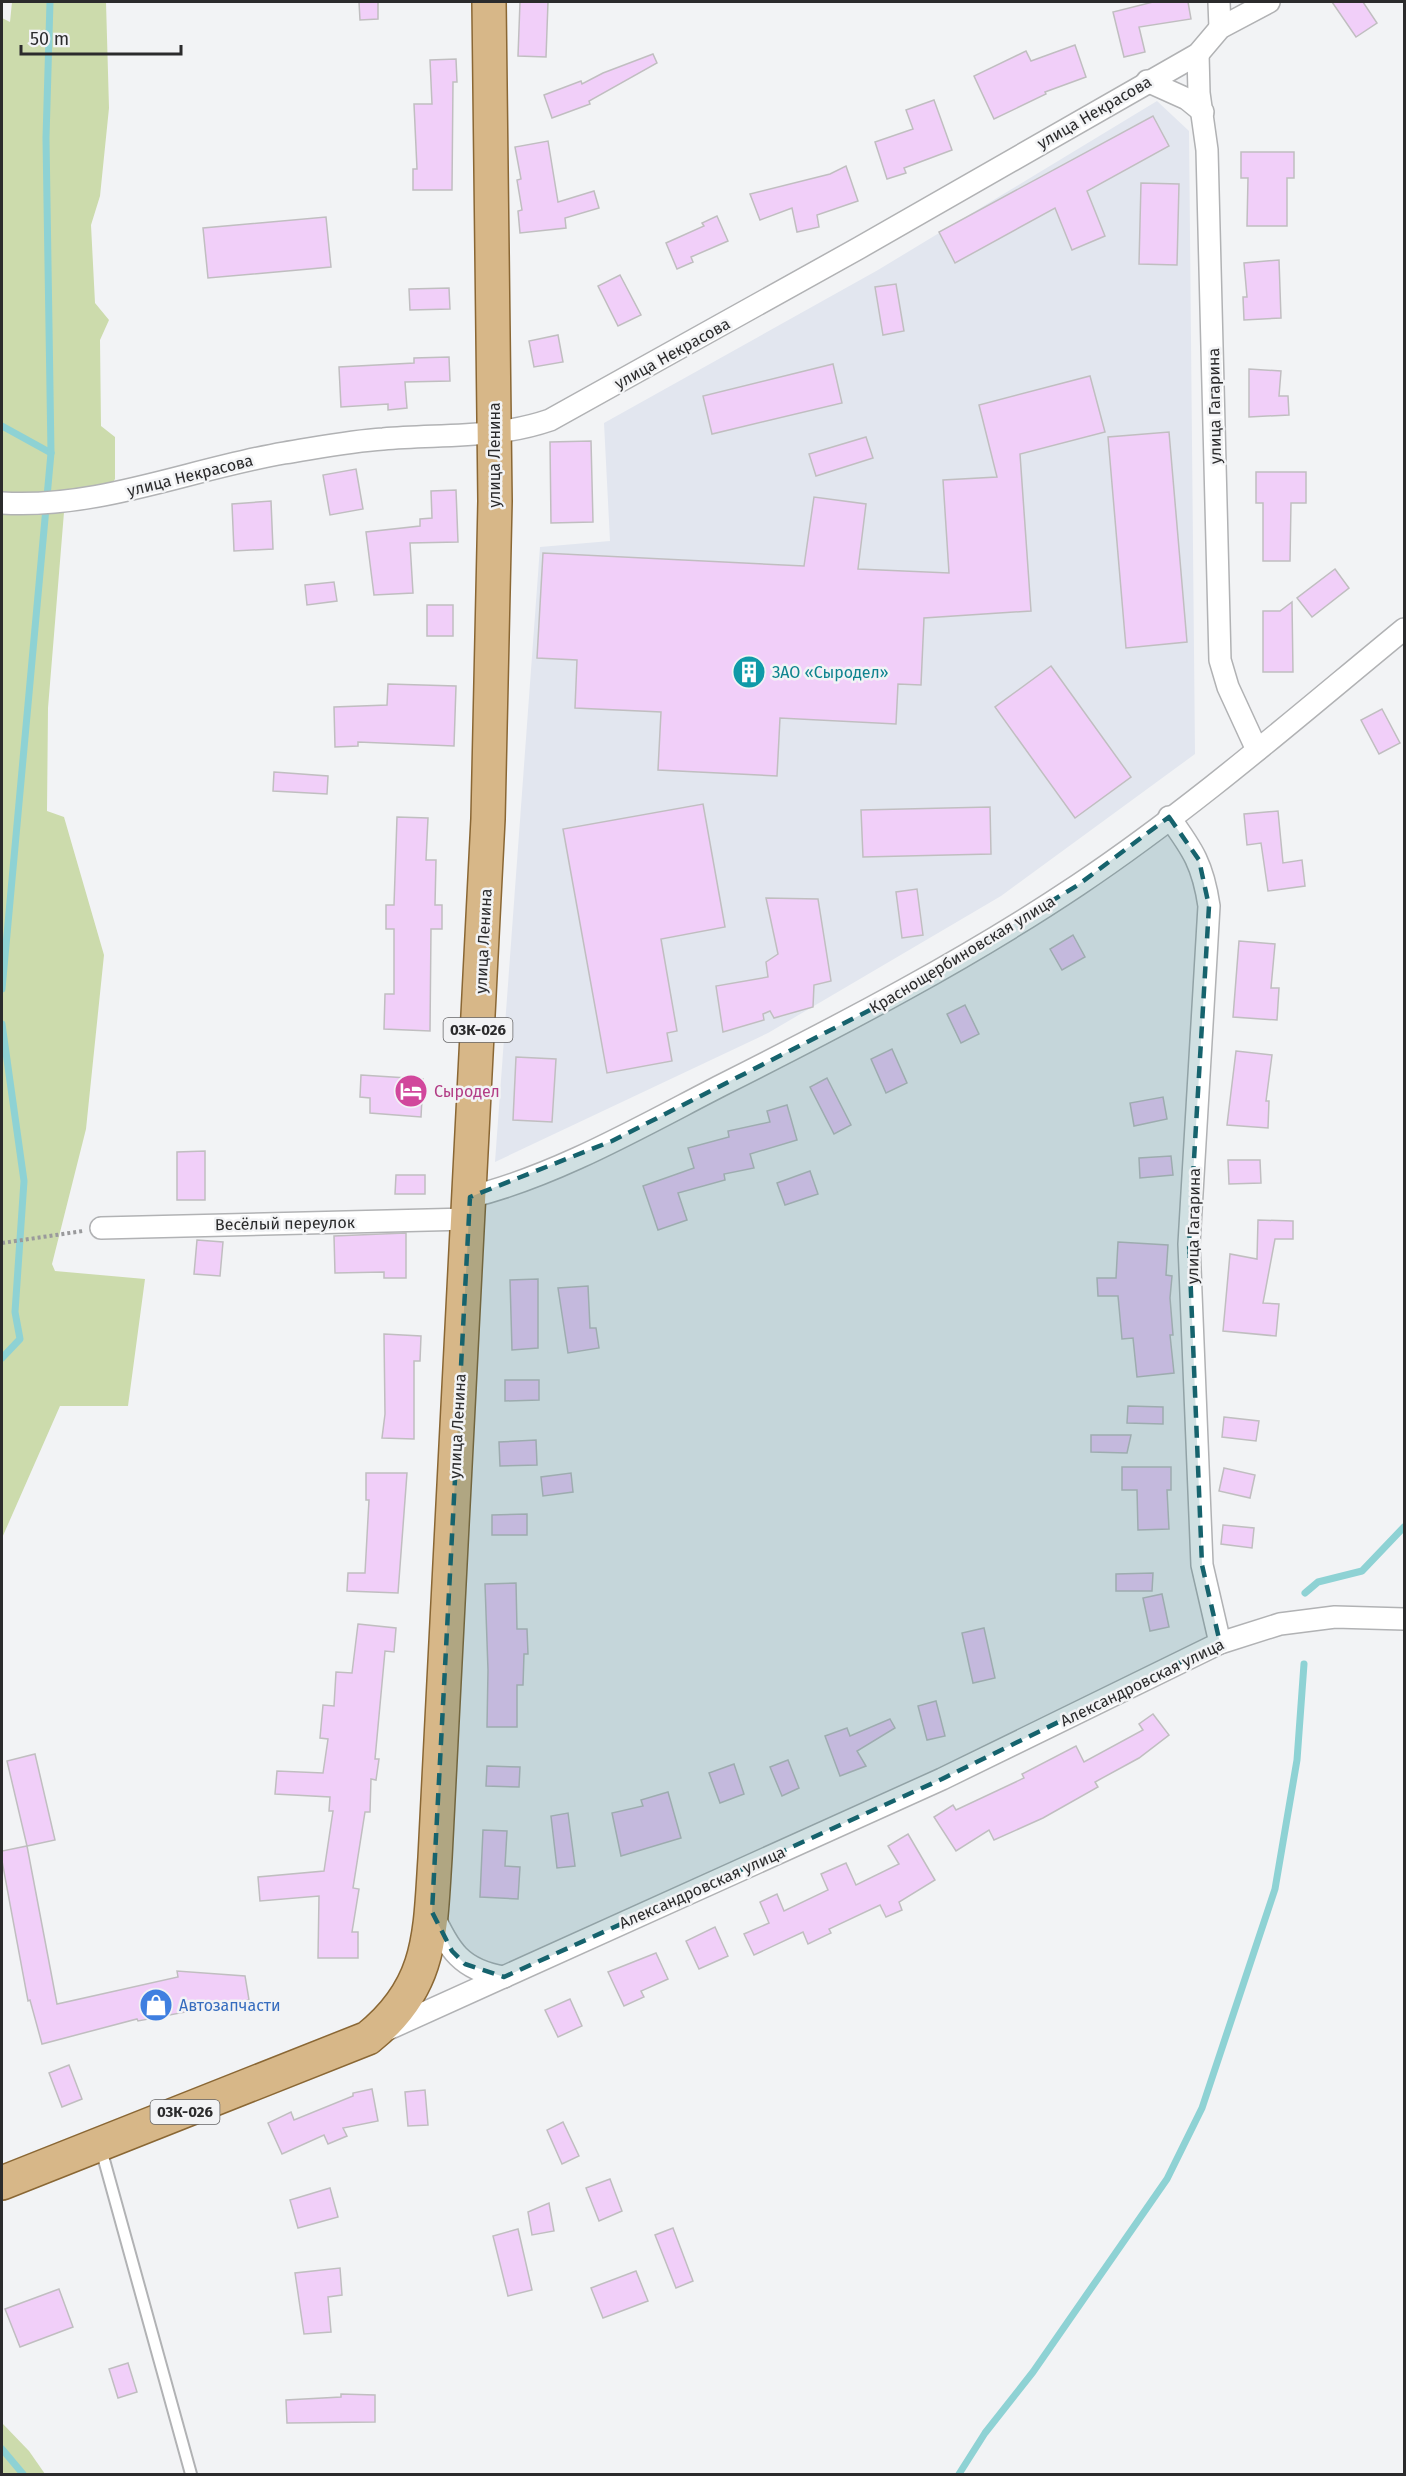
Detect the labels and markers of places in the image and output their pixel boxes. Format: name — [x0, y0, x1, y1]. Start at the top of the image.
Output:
building icon: ЗАО «Сыродел» — [731, 654, 767, 690]
place label: ЗАО «Сыродел» — [772, 663, 889, 682]
hotel icon: Сыродел — [393, 1073, 429, 1109]
place label: Сыродел — [434, 1082, 500, 1101]
shop icon: Автозапчасти — [138, 1987, 174, 2023]
place label: Автозапчасти — [179, 1996, 281, 2015]

